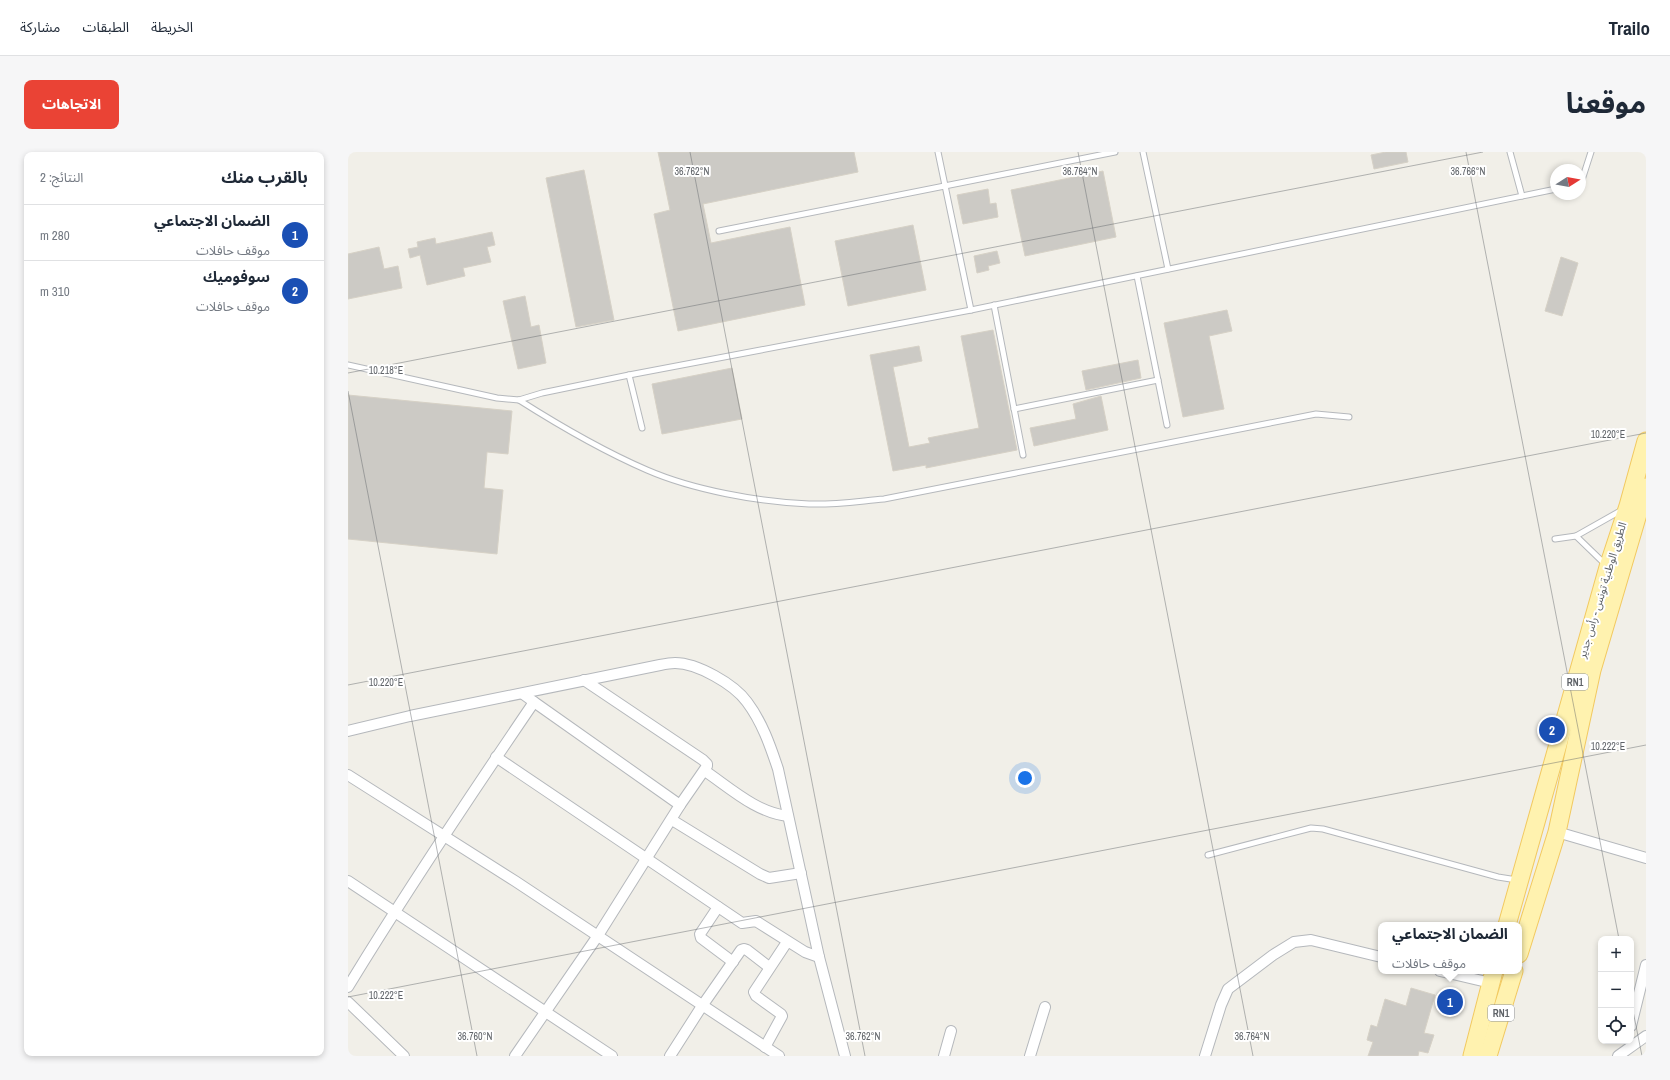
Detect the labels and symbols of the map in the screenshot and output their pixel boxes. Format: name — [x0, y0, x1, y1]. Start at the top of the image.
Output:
north arrow — [1550, 164, 1586, 200]
text: 36.762°N — [675, 165, 710, 178]
text: 36.764°N — [1063, 165, 1098, 178]
text: 36.766°N — [1451, 165, 1486, 178]
text: 10.218°E — [369, 364, 403, 377]
text: 10.220°E — [1591, 428, 1625, 441]
street label: الطريق الوطنية تونس - رأس جدير — [1574, 520, 1629, 661]
road number: RN1 — [1562, 674, 1588, 690]
text: 10.220°E — [369, 676, 403, 689]
pin: 2 — [1539, 715, 1565, 745]
text: 10.222°E — [1591, 740, 1625, 753]
your location — [1015, 768, 1035, 788]
pin: 1 — [1437, 987, 1463, 1017]
text: 10.222°E — [369, 989, 403, 1002]
road number: RN1 — [1488, 1005, 1514, 1021]
text: 36.760°N — [458, 1030, 493, 1043]
text: 36.762°N — [846, 1030, 881, 1043]
text: 36.764°N — [1235, 1030, 1270, 1043]

